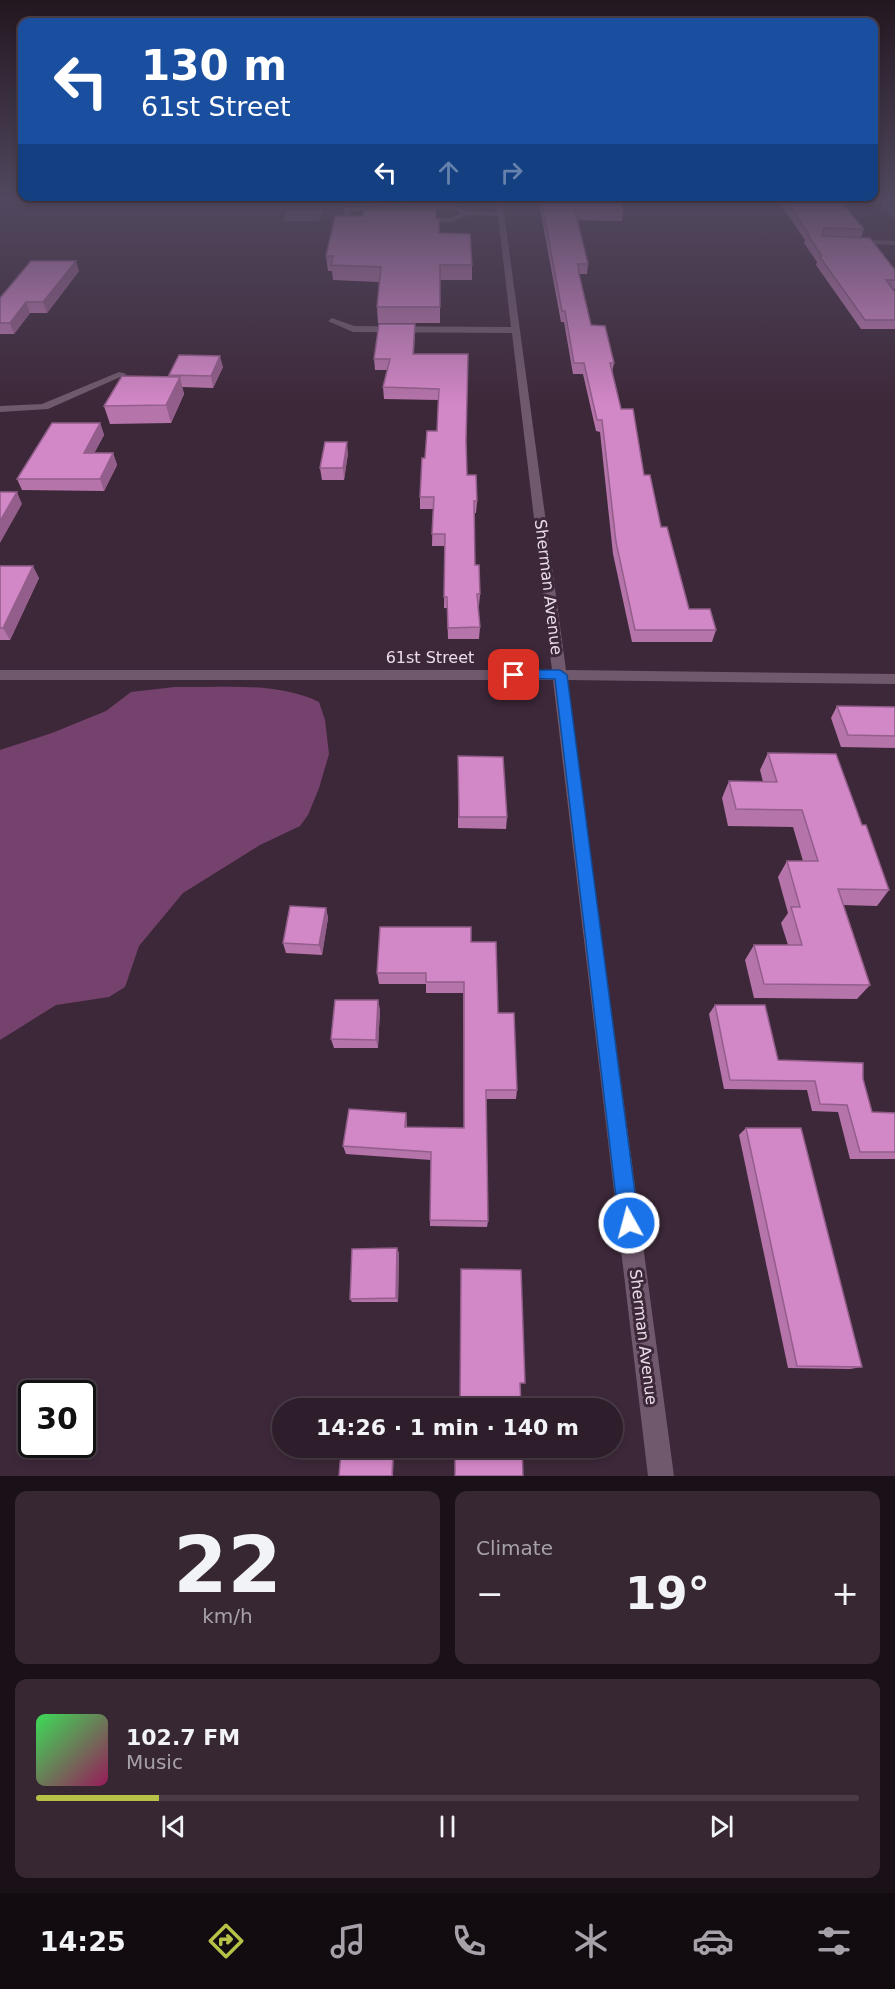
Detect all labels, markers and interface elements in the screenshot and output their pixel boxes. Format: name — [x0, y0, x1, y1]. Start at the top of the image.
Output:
text: 130 m — [141, 41, 287, 90]
icon: left — [42, 42, 120, 120]
text: 61st Street — [141, 91, 291, 122]
icon: left — [369, 156, 402, 189]
icon: ahead — [432, 156, 465, 189]
icon: right — [495, 156, 528, 189]
street label: Sherman Avenue — [531, 518, 566, 656]
street label: 61st Street — [386, 648, 474, 667]
pin — [488, 649, 539, 700]
icon: arrive — [497, 658, 530, 691]
position arrow — [597, 1191, 661, 1255]
street label: Sherman Avenue — [626, 1268, 661, 1406]
speed limit sign: 30 — [18, 1380, 96, 1458]
text: 14:26 · 1 min · 140 m — [316, 1415, 579, 1440]
text: 22 — [173, 1520, 282, 1610]
text: Climate — [476, 1536, 553, 1560]
text: 19° — [625, 1567, 710, 1620]
text: − — [476, 1574, 504, 1613]
text: + — [831, 1574, 859, 1613]
text: km/h — [202, 1604, 253, 1628]
text: 102.7 FM — [126, 1725, 240, 1750]
text: Music — [126, 1750, 183, 1774]
icon: previous — [157, 1810, 190, 1843]
icon: pause — [431, 1810, 464, 1843]
icon: next — [705, 1810, 738, 1843]
icon: directions — [205, 1920, 247, 1962]
icon: music — [327, 1920, 369, 1962]
icon: phone — [448, 1920, 490, 1962]
icon: climate — [570, 1920, 612, 1962]
icon: car — [692, 1920, 734, 1962]
icon: filters — [813, 1920, 855, 1962]
text: 14:25 — [40, 1926, 126, 1957]

